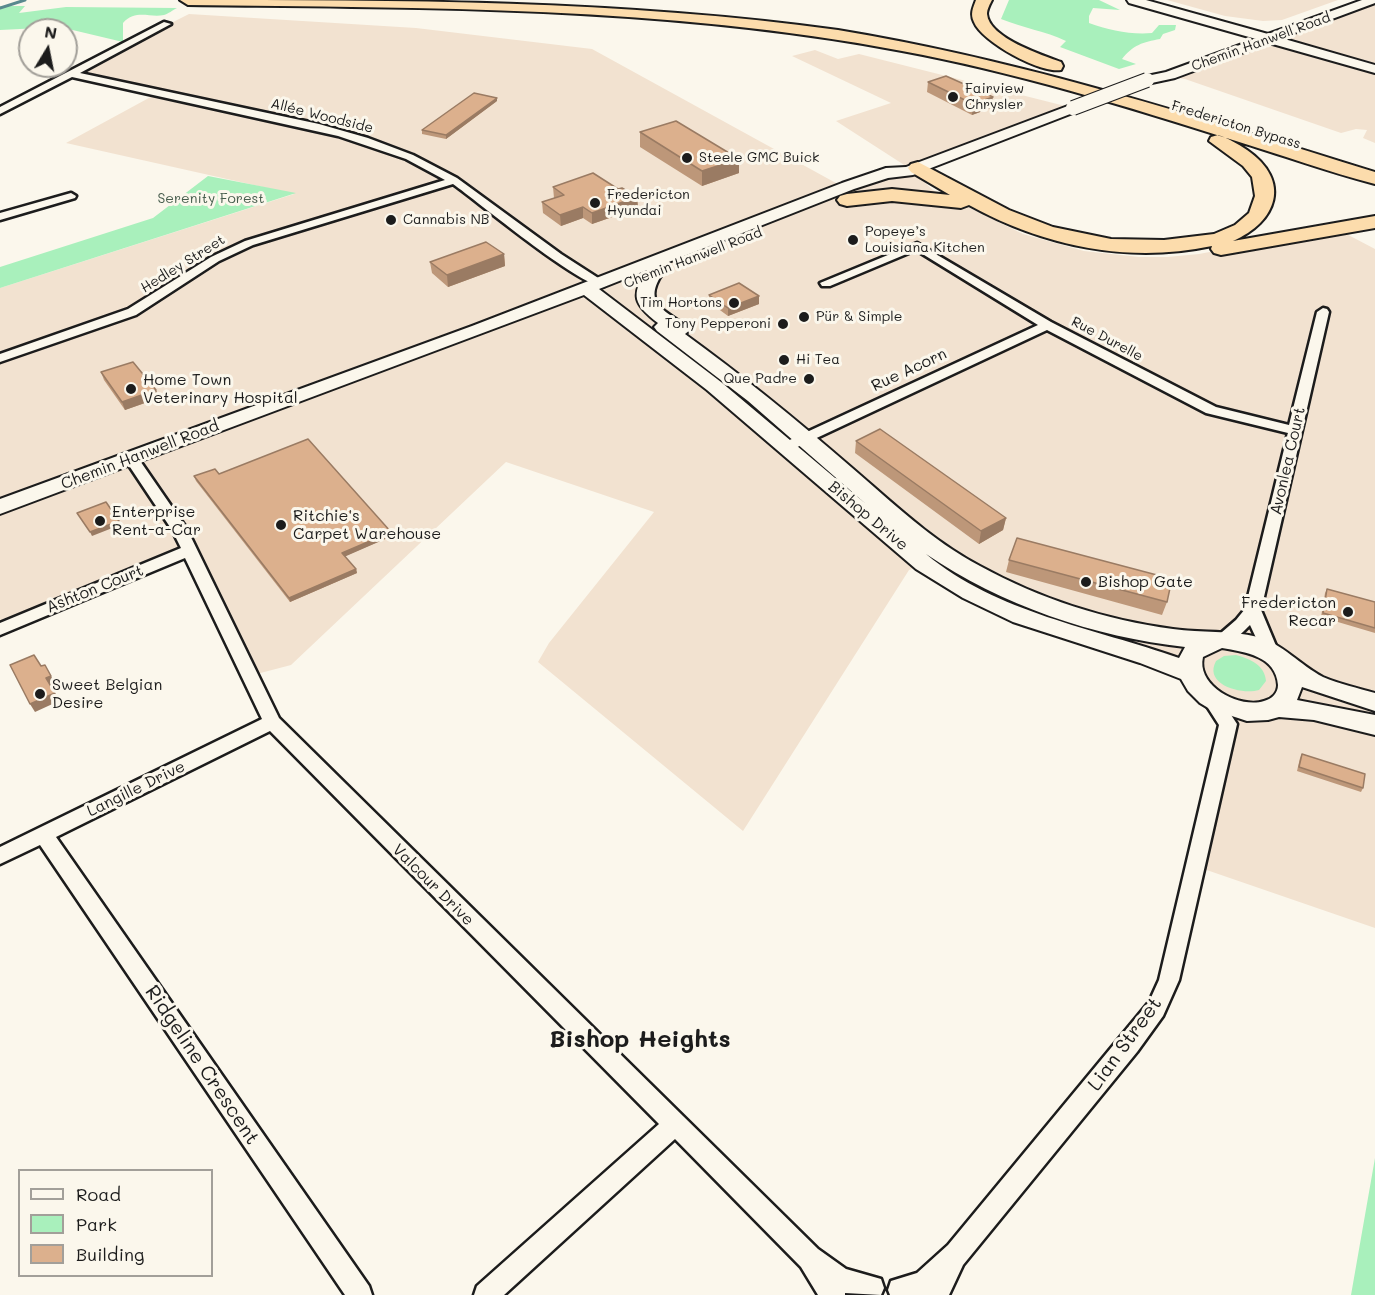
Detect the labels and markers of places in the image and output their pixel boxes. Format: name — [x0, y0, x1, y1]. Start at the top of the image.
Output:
place label: Fairview Chrysler — [965, 81, 1024, 114]
marker: Fairview Chrysler — [946, 90, 960, 104]
place label: Steele GMC Buick — [699, 150, 819, 166]
marker: Steele GMC Buick — [680, 151, 694, 165]
place label: Fredericton Hyundai — [607, 187, 690, 220]
marker: Fredericton Hyundai — [588, 196, 602, 210]
place label: Cannabis NB — [403, 212, 489, 228]
marker: Cannabis NB — [384, 213, 398, 227]
place label: Popeye’s Louisiana Kitchen — [865, 224, 985, 256]
marker: Popeye’s Louisiana Kitchen — [846, 233, 860, 247]
place label: Tim Hortons — [640, 295, 722, 311]
marker: Tim Hortons — [727, 296, 741, 310]
place label: Pür & Simple — [816, 309, 902, 325]
marker: Pür & Simple — [797, 310, 811, 324]
place label: Tony Pepperoni — [665, 316, 771, 332]
marker: Tony Pepperoni — [776, 317, 790, 331]
place label: Hi Tea — [796, 352, 840, 368]
marker: Hi Tea — [777, 353, 791, 367]
place label: Home Town Veterinary Hospital — [143, 370, 298, 408]
place label: Que Padre — [723, 371, 797, 387]
marker: Que Padre — [802, 372, 816, 386]
marker: Home Town Veterinary Hospital — [124, 382, 138, 396]
place label: Enterprise Rent-a-Car — [112, 502, 201, 540]
place label: Ritchie's Carpet Warehouse — [293, 506, 441, 544]
marker: Enterprise Rent-a-Car — [93, 514, 107, 528]
marker: Ritchie's Carpet Warehouse — [274, 518, 288, 532]
place label: Bishop Gate — [1098, 572, 1193, 592]
marker: Bishop Gate — [1079, 575, 1093, 589]
place label: Fredericton Recar — [1241, 593, 1336, 631]
marker: Fredericton Recar — [1341, 605, 1355, 619]
place label: Sweet Belgian Desire — [52, 675, 162, 713]
marker: Sweet Belgian Desire — [33, 687, 47, 701]

